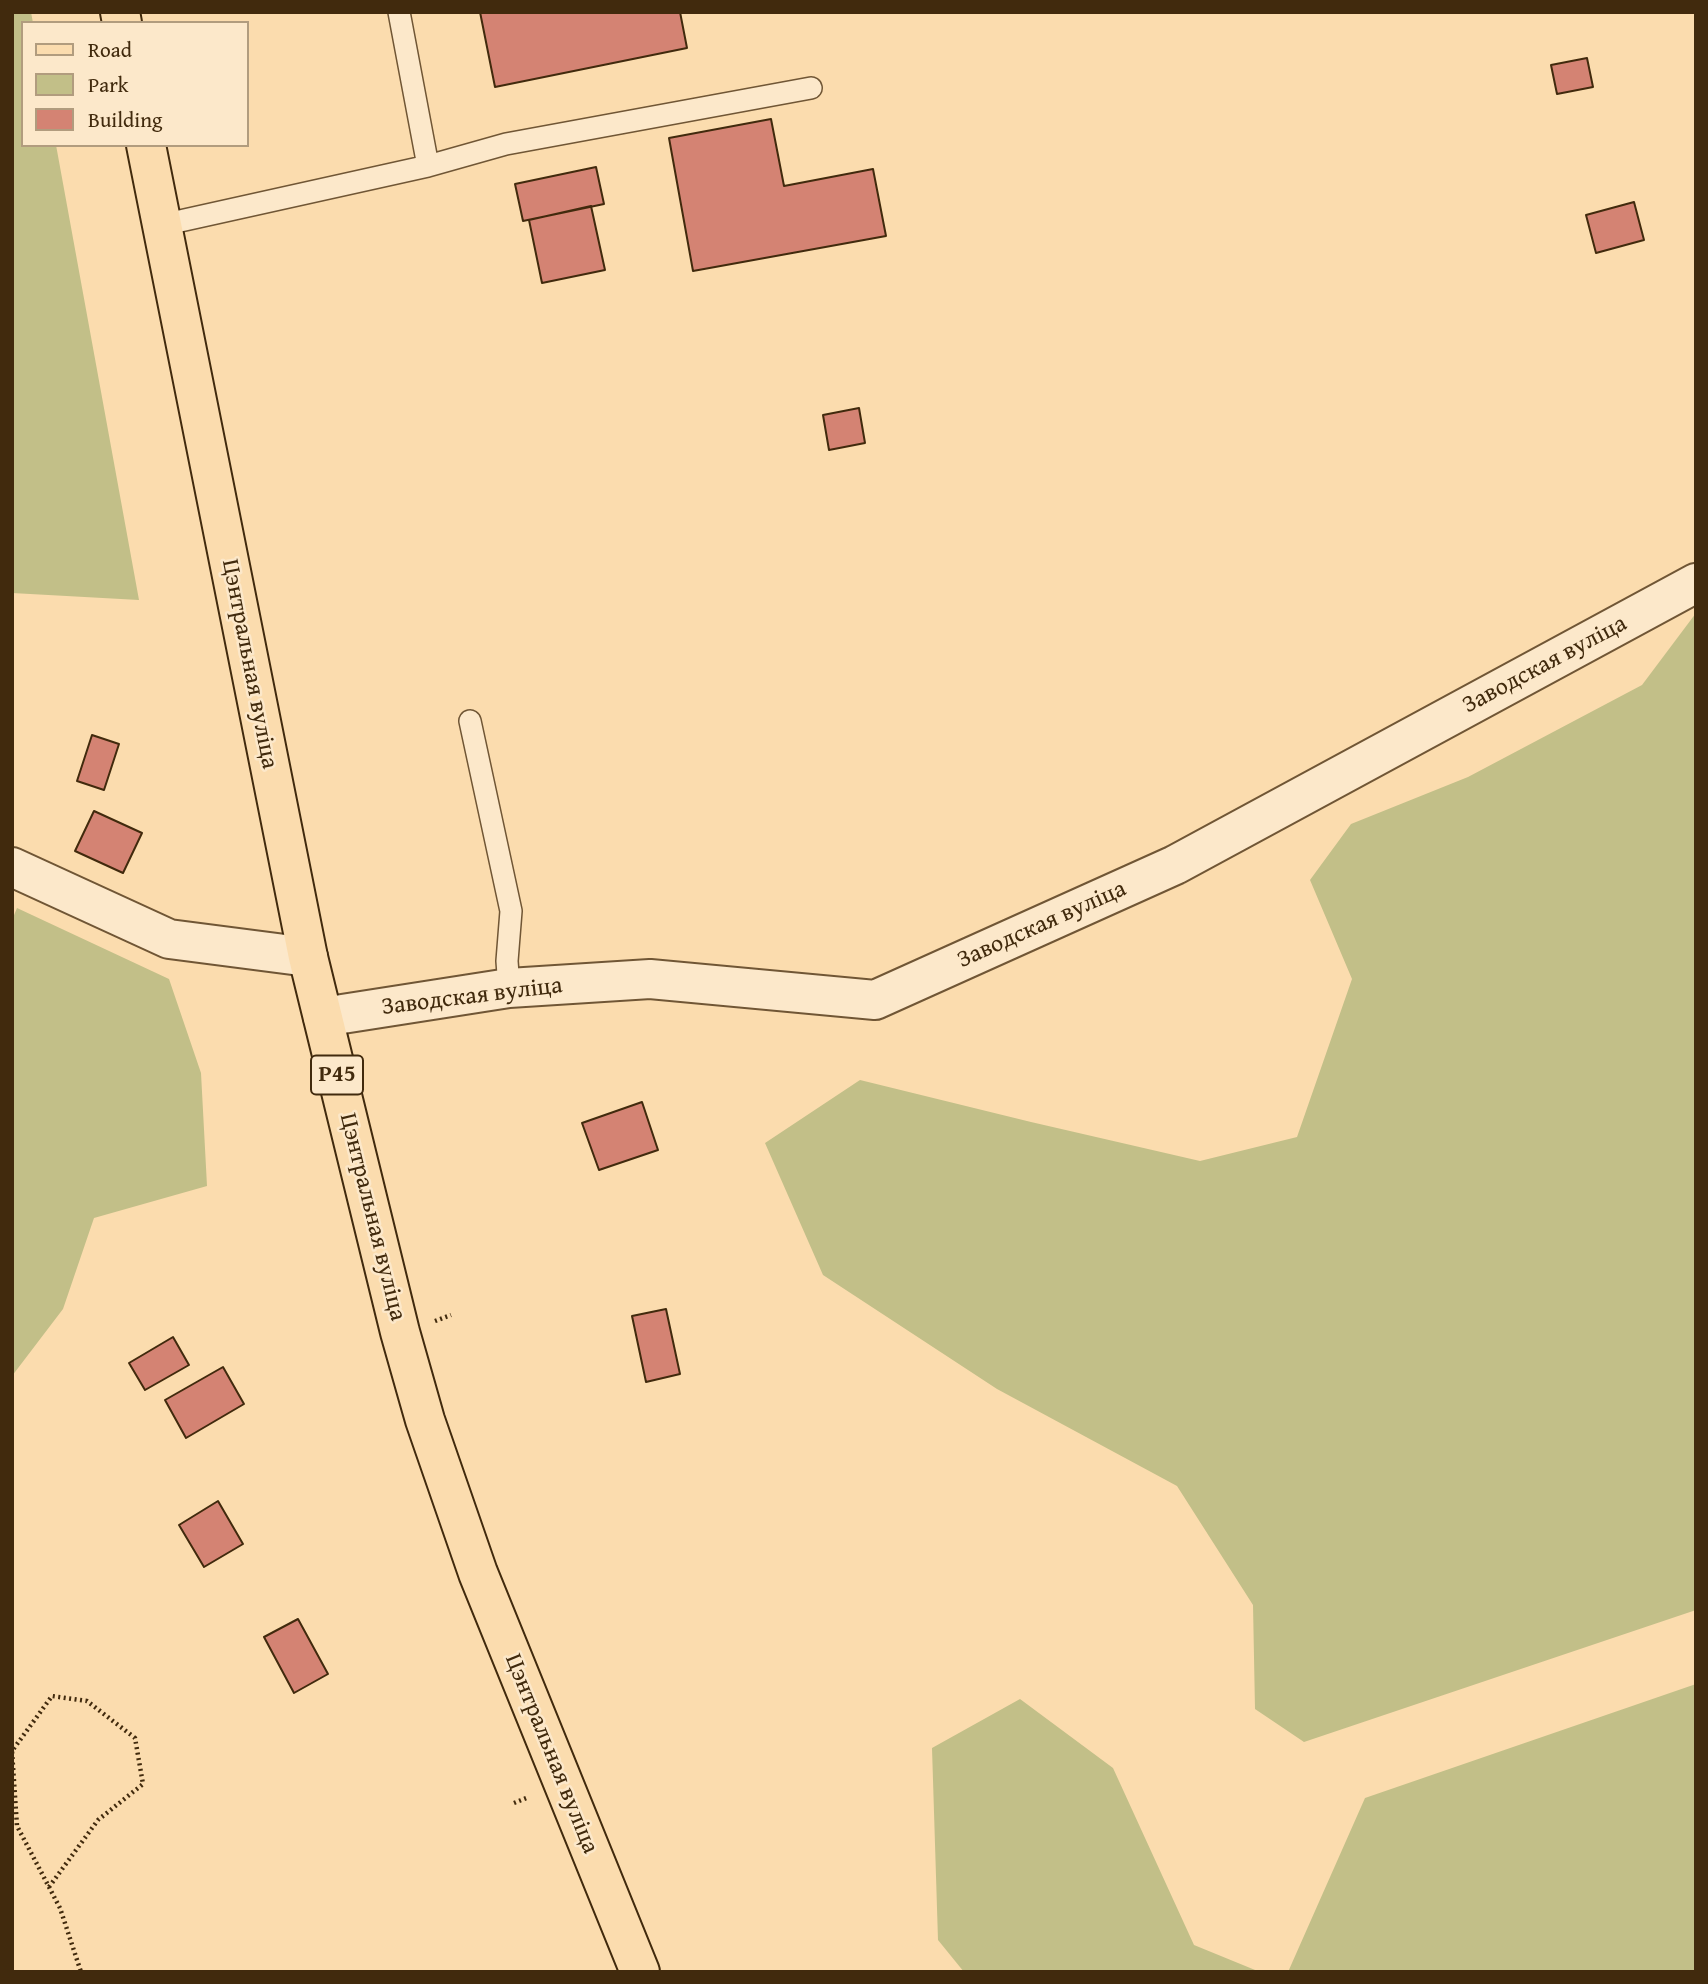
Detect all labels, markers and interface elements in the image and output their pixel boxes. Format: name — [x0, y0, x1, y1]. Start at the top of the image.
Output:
legend — [21, 21, 248, 147]
text: Road — [88, 34, 132, 65]
text: Park — [88, 69, 129, 100]
text: Building — [88, 104, 162, 135]
street label: Цэнтральная вуліца — [215, 557, 283, 771]
street label: Заводская вуліца — [1458, 610, 1632, 720]
street label: Заводская вуліца — [953, 875, 1131, 975]
street label: Заводская вуліца — [380, 972, 564, 1022]
road number: Р45 — [311, 1056, 363, 1094]
street label: Цэнтральная вуліца — [332, 1110, 412, 1324]
street label: Цэнтральная вуліца — [498, 1650, 604, 1858]

